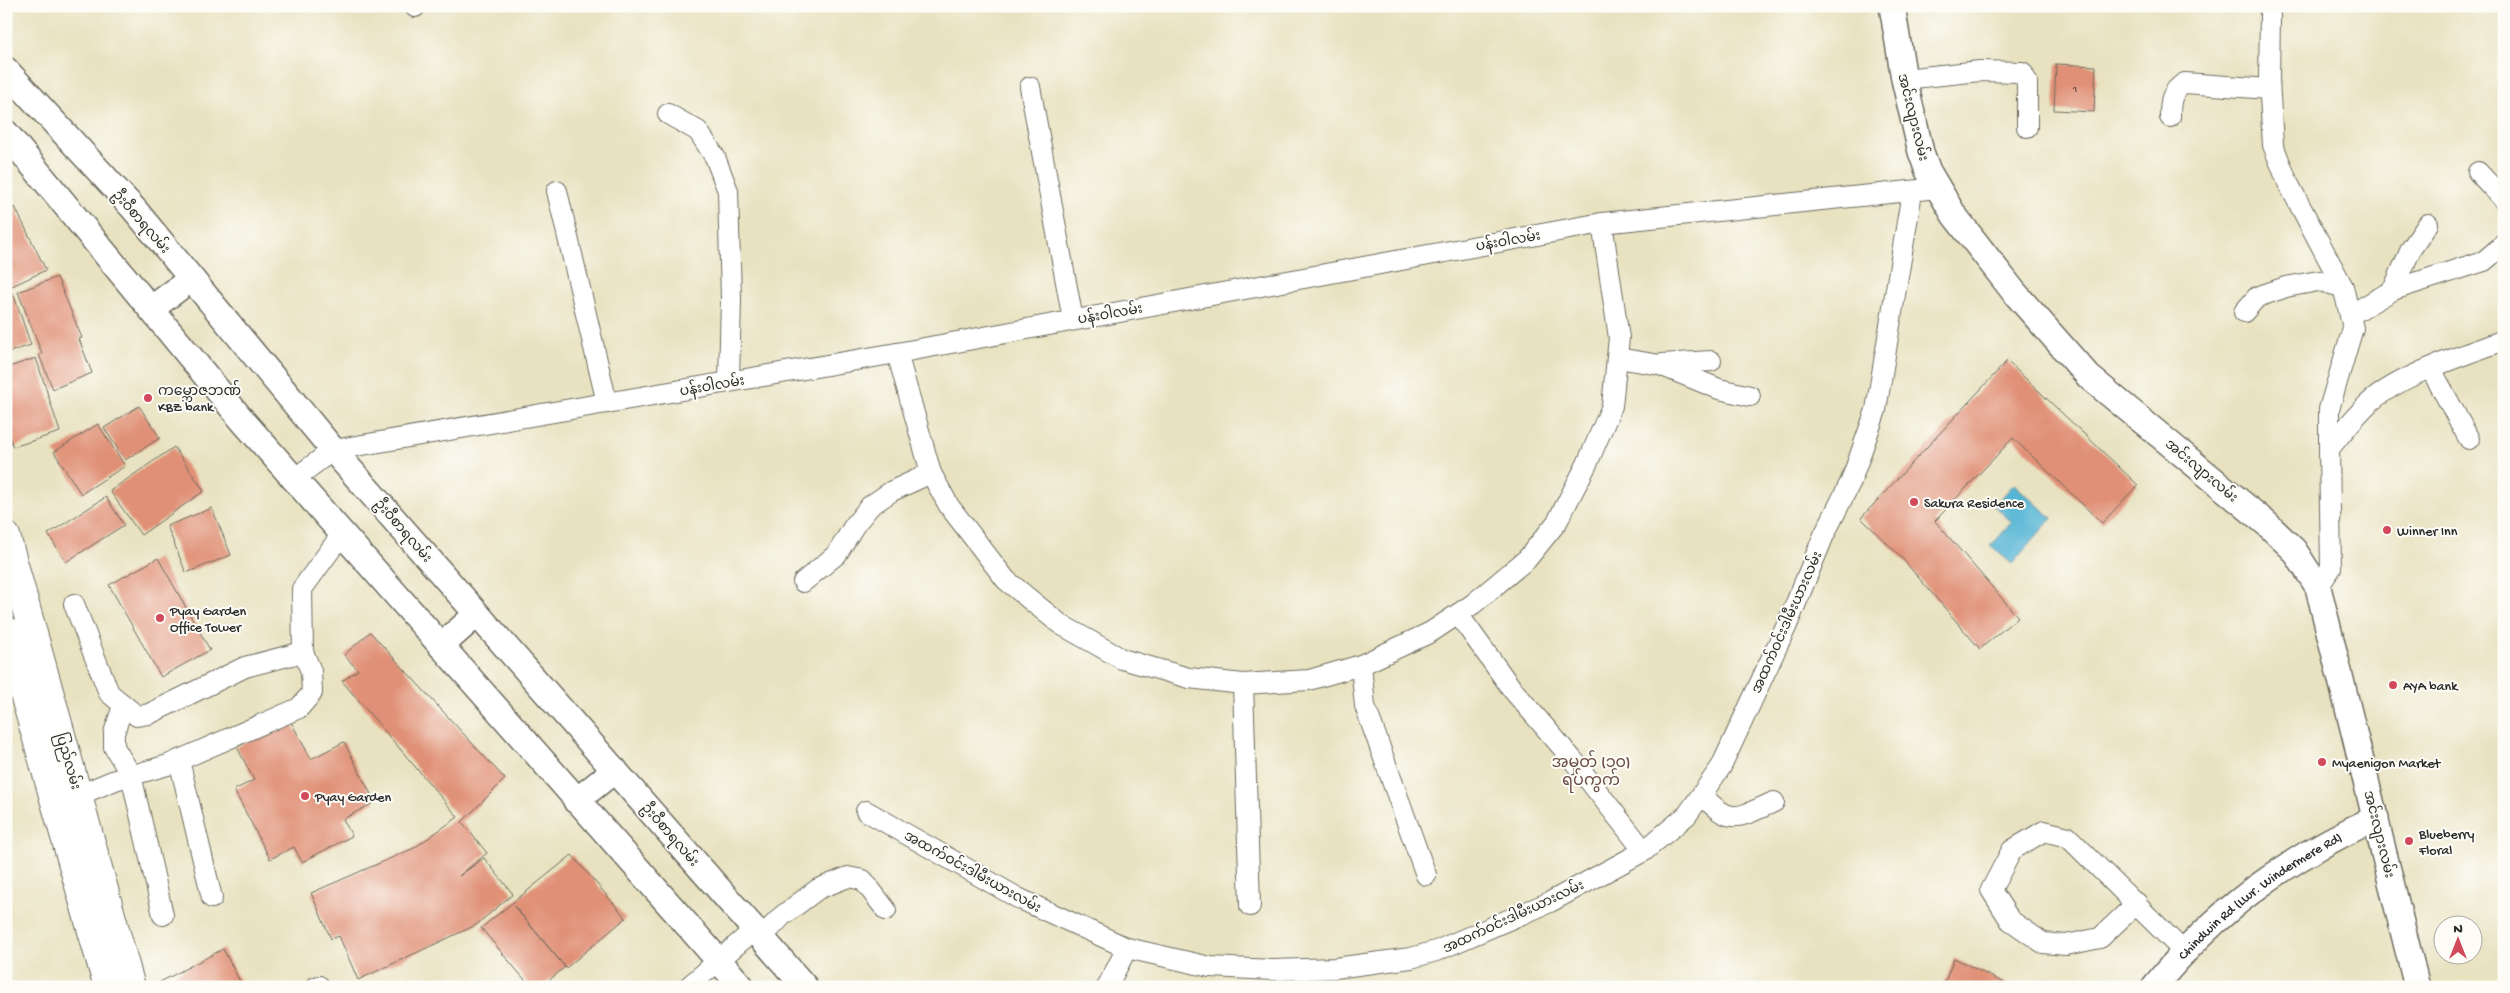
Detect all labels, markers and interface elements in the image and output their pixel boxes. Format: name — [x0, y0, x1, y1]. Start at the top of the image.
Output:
street label: အင်းလျားလမ်း — [1892, 71, 1935, 163]
house number: 1 — [2072, 84, 2077, 96]
street label: ဦးဝီစာရလမ်း — [107, 185, 175, 259]
street label: ပန်းဝါလမ်း — [1474, 224, 1542, 258]
street label: ပန်းဝါလမ်း — [1076, 297, 1144, 331]
street label: ပန်းဝါလမ်း — [678, 369, 746, 403]
place label: ကမ္ဘောဇဘဏ် KBZ bank — [158, 380, 241, 417]
marker: ကမ္ဘောဇဘဏ် KBZ bank — [142, 392, 154, 404]
street label: အင်းလျားလမ်း — [2160, 434, 2243, 508]
street label: ဦးဝီစာရလမ်း — [369, 494, 437, 568]
marker: Sakura Residence — [1908, 496, 1920, 508]
place label: Sakura Residence — [1924, 496, 2025, 513]
marker: Winner Inn — [2381, 524, 2393, 536]
place label: Winner Inn — [2397, 524, 2458, 541]
street label: အထက်ဝင်းဒါမီးယားလမ်း — [1746, 548, 1827, 697]
place label: Pyay Garden Office Tower — [169, 604, 247, 637]
marker: Pyay Garden Office Tower — [154, 612, 166, 624]
marker: AYA bank — [2387, 679, 2399, 691]
place label: AYA bank — [2403, 679, 2459, 696]
street label: ပြည်လမ်း — [49, 730, 87, 792]
district label: အမှတ် (၁၀) ရပ်ကွက် — [1551, 750, 1631, 793]
marker: Myaenigon Market — [2316, 756, 2328, 768]
place label: Myaenigon Market — [2332, 756, 2441, 773]
street label: အင်းလျားလမ်း — [2358, 788, 2401, 880]
marker: Pyay Garden — [299, 790, 311, 802]
place label: Pyay Garden — [314, 790, 392, 807]
street label: ဦးဝီစာရလမ်း — [636, 798, 704, 872]
street label: အထက်ဝင်းဒါမီးယားလမ်း — [900, 825, 1045, 918]
place label: Blueberry Floral — [2418, 827, 2475, 860]
street label: Chindwin Rd (Lwr. Windermere Rd) — [2175, 830, 2346, 964]
marker: Blueberry Floral — [2403, 835, 2415, 847]
street label: အထက်ဝင်းဒါမီးယားလမ်း — [1439, 874, 1587, 958]
north arrow — [2432, 916, 2482, 966]
text: N — [2453, 921, 2463, 938]

